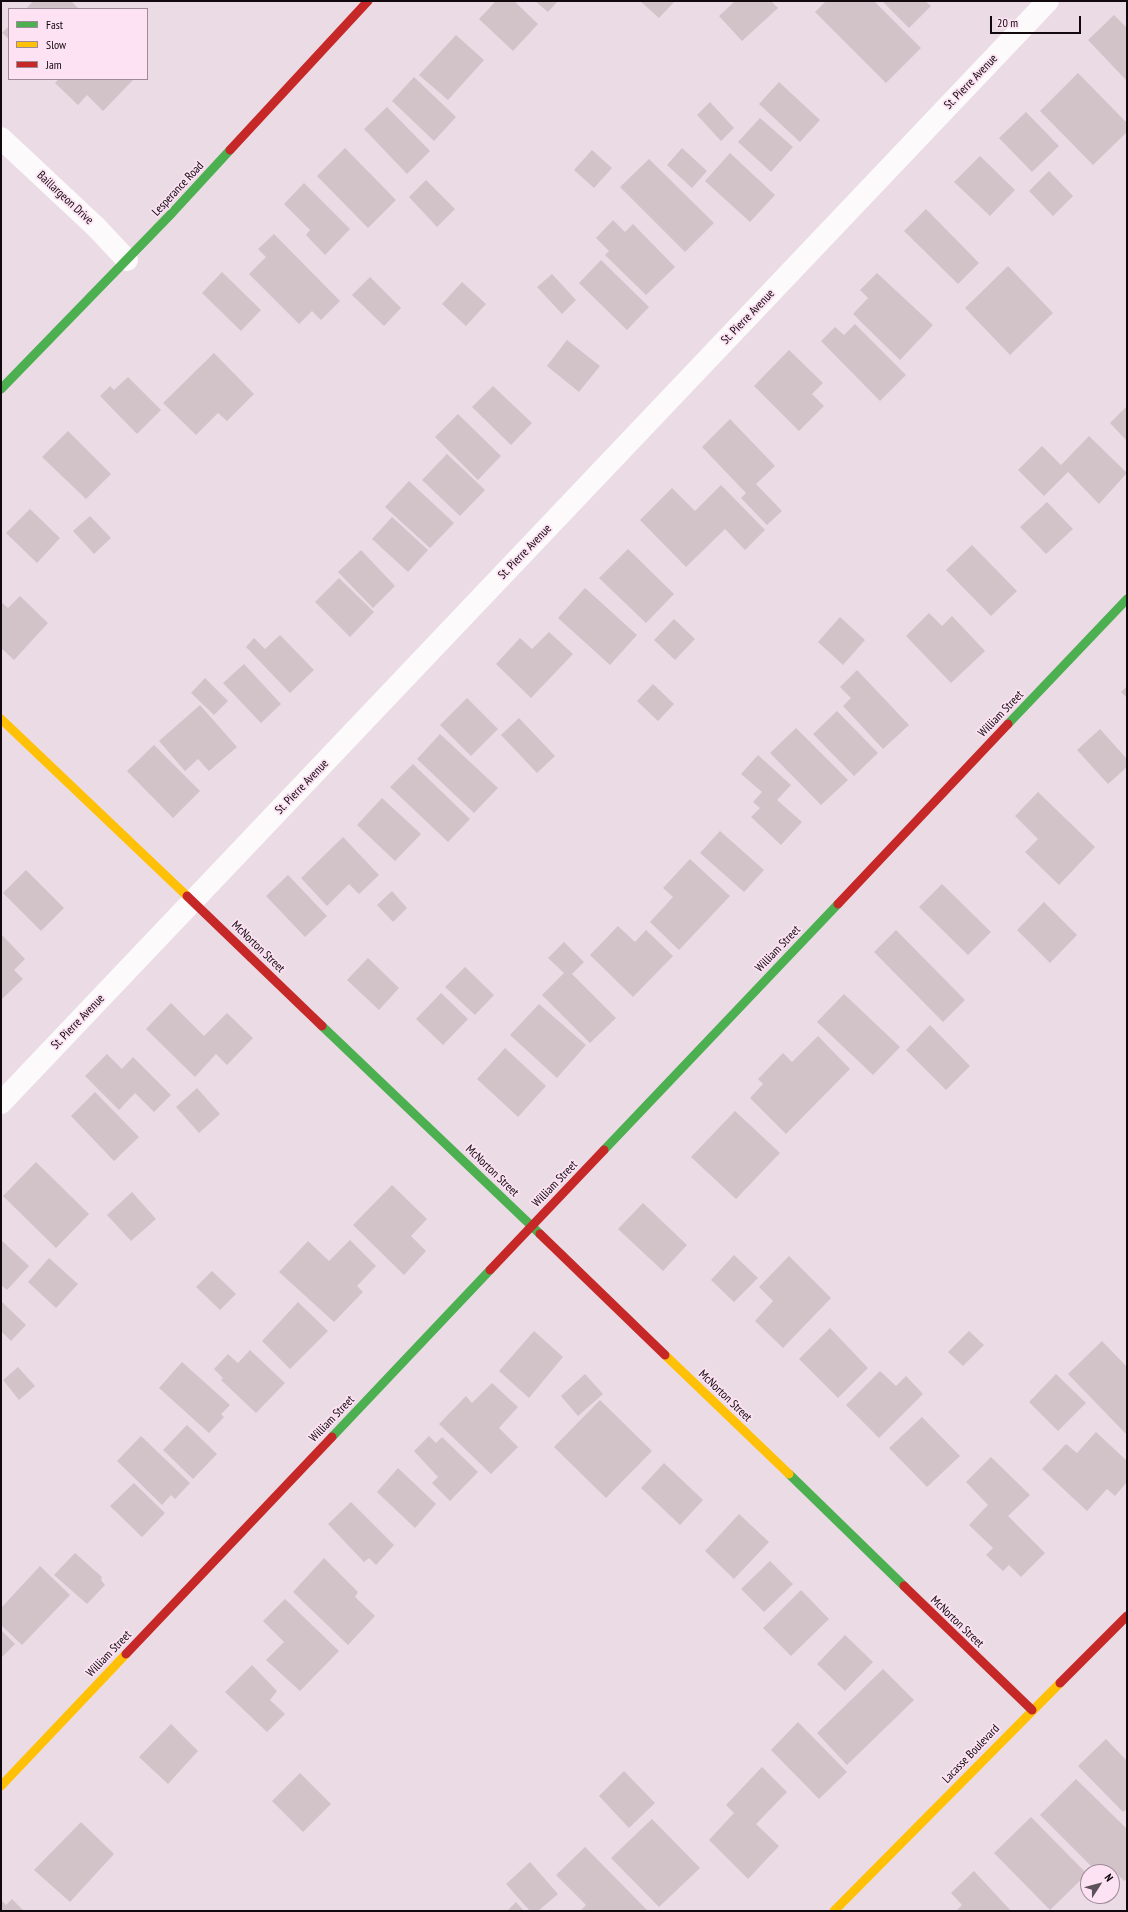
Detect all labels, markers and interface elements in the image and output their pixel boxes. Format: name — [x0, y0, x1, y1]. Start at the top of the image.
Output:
legend — [8, 8, 148, 80]
scale bar — [992, 8, 1083, 34]
text: 20 m — [997, 15, 1018, 30]
text: Fast — [46, 17, 63, 32]
text: Slow — [46, 37, 66, 52]
street label: St. Pierre Avenue — [941, 52, 1001, 112]
text: Jam — [46, 57, 62, 72]
street label: Lesperance Road — [149, 159, 207, 219]
street label: Baillargeon Drive — [34, 168, 96, 228]
street label: St. Pierre Avenue — [718, 287, 778, 347]
street label: St. Pierre Avenue — [495, 522, 555, 582]
street label: William Street — [975, 688, 1027, 740]
street label: St. Pierre Avenue — [272, 757, 332, 817]
street label: McNorton Street — [228, 918, 288, 976]
street label: William Street — [752, 923, 804, 975]
street label: St. Pierre Avenue — [48, 992, 108, 1052]
street label: McNorton Street — [462, 1142, 522, 1200]
street label: William Street — [529, 1158, 581, 1210]
street label: McNorton Street — [695, 1367, 755, 1425]
street label: William Street — [306, 1393, 358, 1445]
street label: McNorton Street — [927, 1593, 987, 1651]
street label: William Street — [83, 1628, 135, 1680]
street label: Lacasse Boulevard — [939, 1722, 1003, 1786]
north arrow — [1080, 1864, 1120, 1904]
text: N — [1101, 1871, 1116, 1884]

